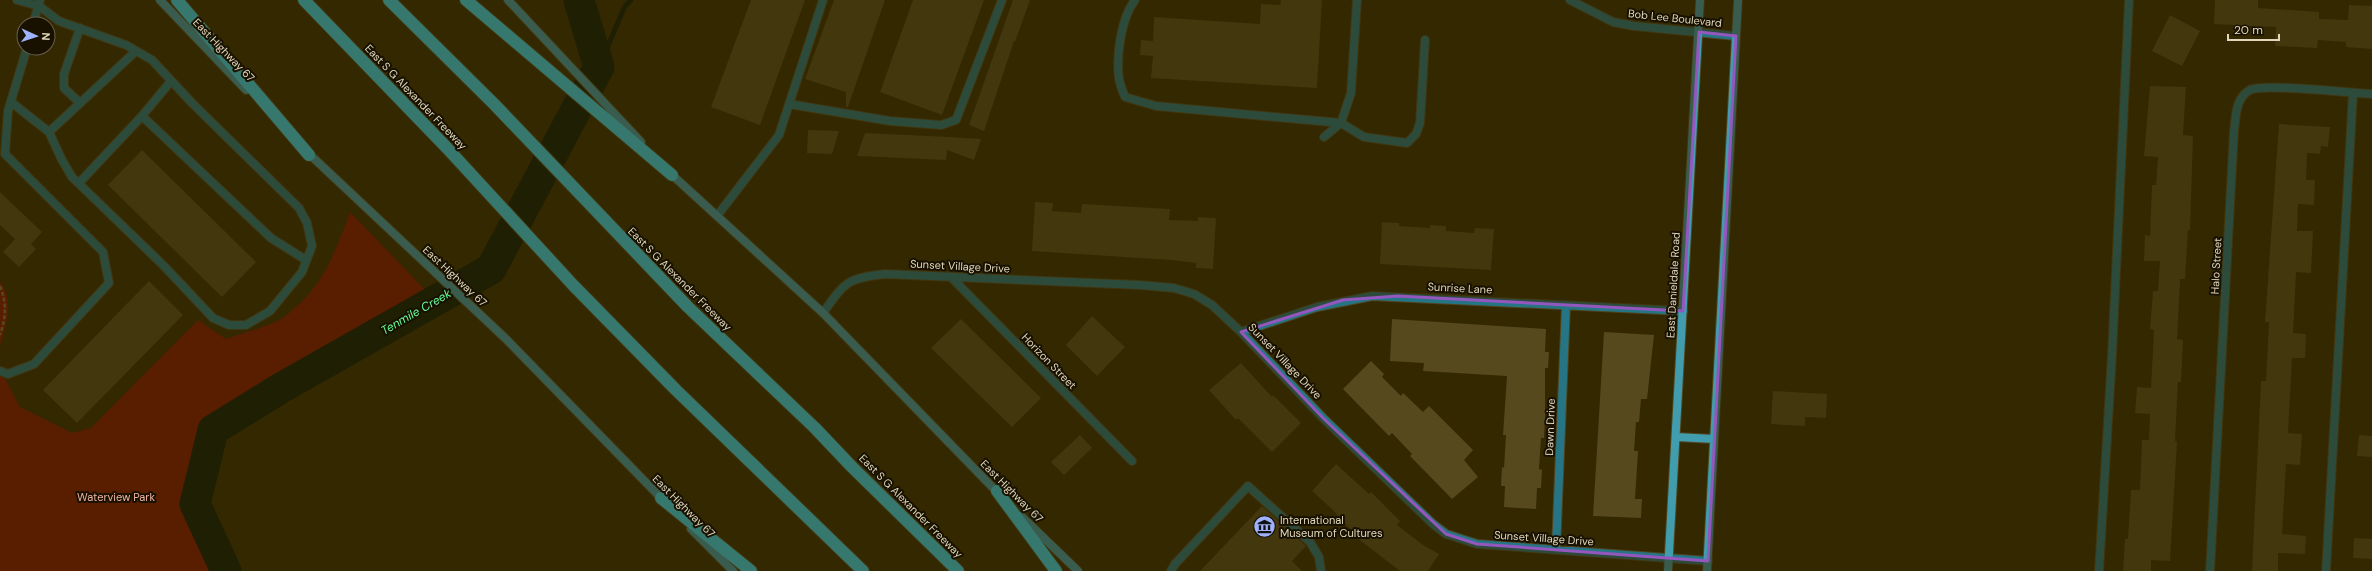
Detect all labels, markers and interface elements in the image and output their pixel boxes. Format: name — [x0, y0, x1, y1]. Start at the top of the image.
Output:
street label: Bob Lee Boulevard — [1627, 6, 1723, 30]
street label: East Highway 67 — [190, 15, 258, 85]
north arrow — [16, 16, 56, 56]
scale bar — [2228, 16, 2279, 42]
text: 20 m — [2234, 22, 2263, 38]
text: N — [39, 32, 53, 41]
street label: East S G Alexander Freeway — [362, 41, 470, 153]
street label: East S G Alexander Freeway — [625, 224, 735, 334]
street label: East Danieldale Road — [1663, 232, 1683, 338]
street label: Halo Street — [2208, 237, 2224, 295]
street label: East Highway 67 — [420, 243, 490, 309]
street label: Sunset Village Drive — [910, 256, 1010, 276]
street label: Sunrise Lane — [1427, 279, 1493, 297]
water label: Tenmile Creek — [378, 285, 455, 339]
street label: Sunset Village Drive — [1245, 320, 1325, 402]
street label: Horizon Street — [1019, 330, 1079, 392]
street label: Dawn Drive — [1542, 398, 1558, 456]
street label: East S G Alexander Freeway — [856, 451, 966, 561]
street label: East Highway 67 — [978, 457, 1046, 525]
street label: East Highway 67 — [650, 472, 718, 540]
park label: Waterview Park — [77, 490, 155, 504]
museum icon: International Museum of Cultures — [1251, 513, 1277, 539]
place label: International Museum of Cultures — [1280, 513, 1382, 540]
street label: Sunset Village Drive — [1494, 528, 1594, 548]

